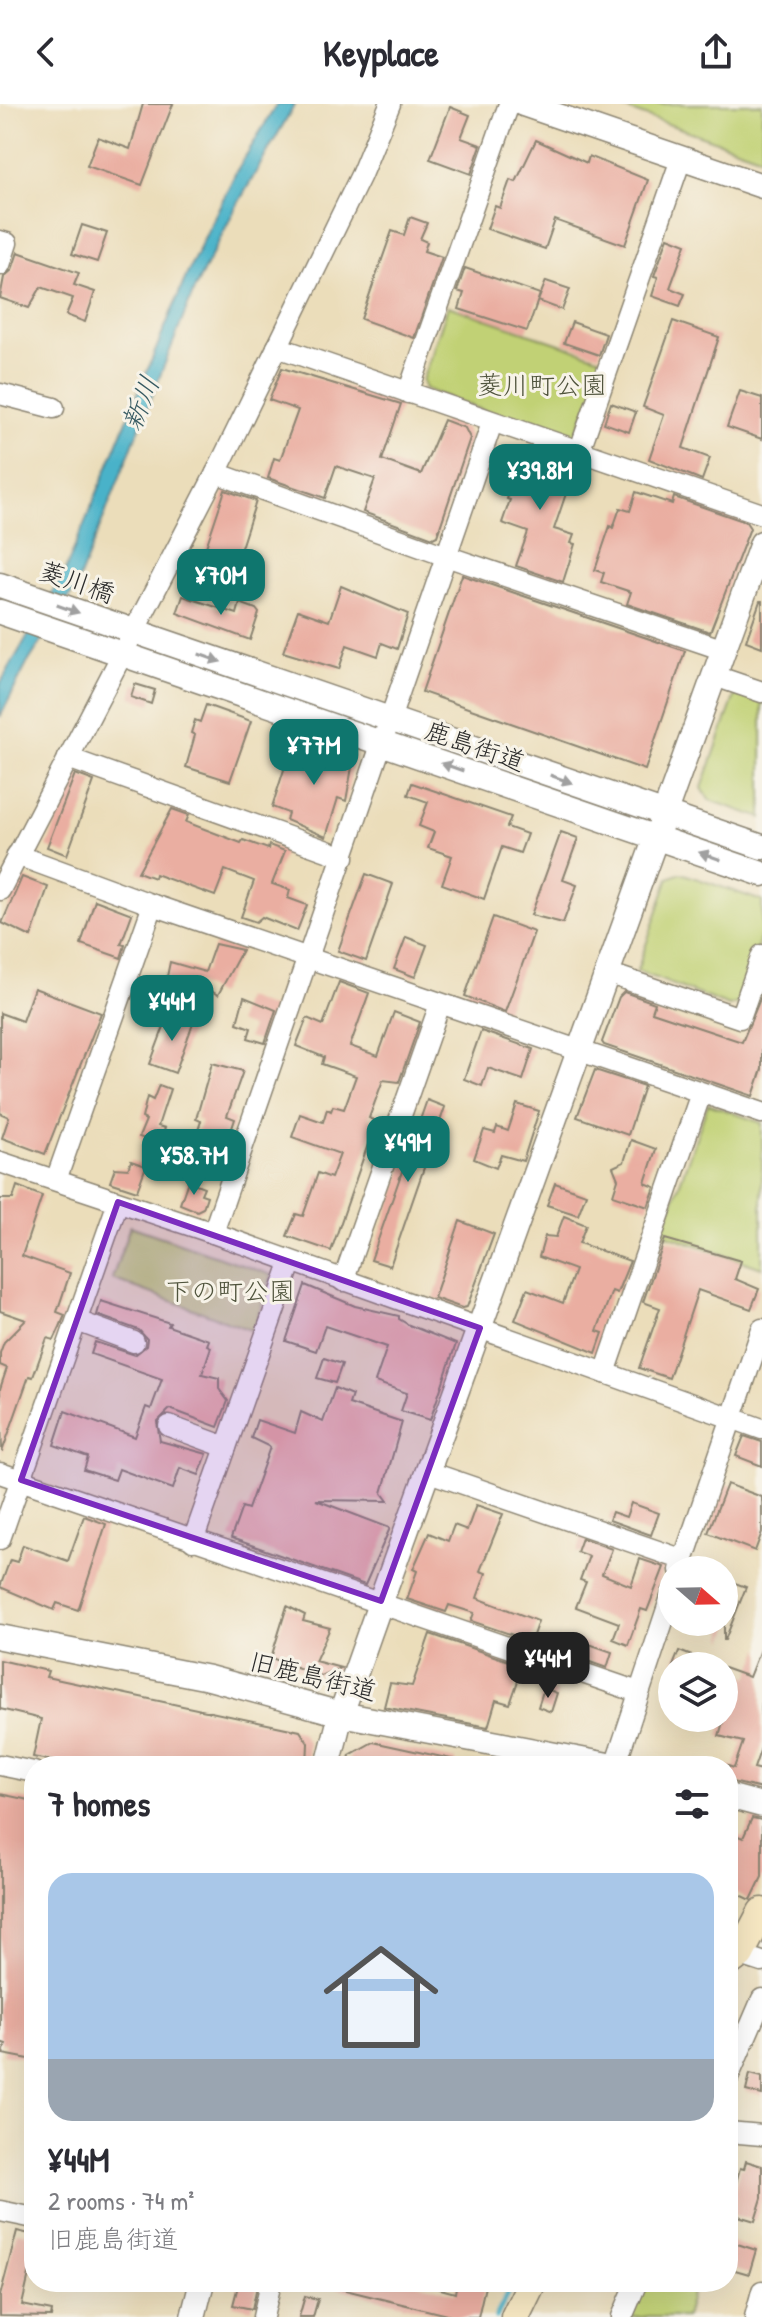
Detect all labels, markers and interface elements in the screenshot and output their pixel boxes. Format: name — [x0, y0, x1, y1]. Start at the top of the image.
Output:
text: Keyplace — [323, 28, 439, 77]
icon: back — [24, 30, 68, 74]
icon: share — [694, 30, 738, 74]
park label: 菱川町公園 — [477, 367, 607, 402]
water label: 新川 — [112, 370, 168, 436]
pin: ¥39.8M — [475, 444, 605, 512]
text: ¥39.8M — [507, 452, 573, 487]
pin: ¥70M — [174, 549, 268, 617]
street label: 菱川橋 — [35, 552, 120, 611]
text: ¥70M — [195, 557, 247, 592]
one-way arrow — [56, 603, 80, 615]
one-way arrow — [198, 652, 222, 664]
street label: 鹿島街道 — [420, 712, 530, 779]
pin: ¥77M — [267, 719, 361, 787]
text: ¥77M — [287, 727, 341, 762]
one-way arrow — [439, 761, 463, 773]
one-way arrow — [550, 773, 574, 786]
one-way arrow — [698, 849, 722, 861]
pin: ¥44M — [125, 975, 219, 1043]
text: ¥44M — [148, 983, 196, 1018]
pin: ¥49M — [361, 1116, 455, 1184]
text: ¥49M — [385, 1124, 431, 1159]
pin: ¥58.7M — [129, 1129, 259, 1197]
text: ¥58.7M — [160, 1137, 228, 1172]
park label: 下の町公園 — [165, 1273, 295, 1308]
north arrow — [658, 1556, 738, 1636]
map controls — [658, 1556, 738, 1732]
pin: ¥44M — [501, 1632, 595, 1700]
text: ¥44M — [524, 1640, 572, 1675]
street label: 旧鹿島街道 — [246, 1643, 380, 1708]
button: layers — [658, 1652, 738, 1732]
text: 7 homes — [48, 1781, 150, 1827]
icon: filters — [670, 1782, 714, 1826]
icon: home — [309, 1925, 453, 2069]
text: ¥44M — [48, 2137, 110, 2183]
text: 2 rooms · 74 m² — [48, 2183, 194, 2218]
text: 旧鹿島街道 — [48, 2221, 178, 2256]

